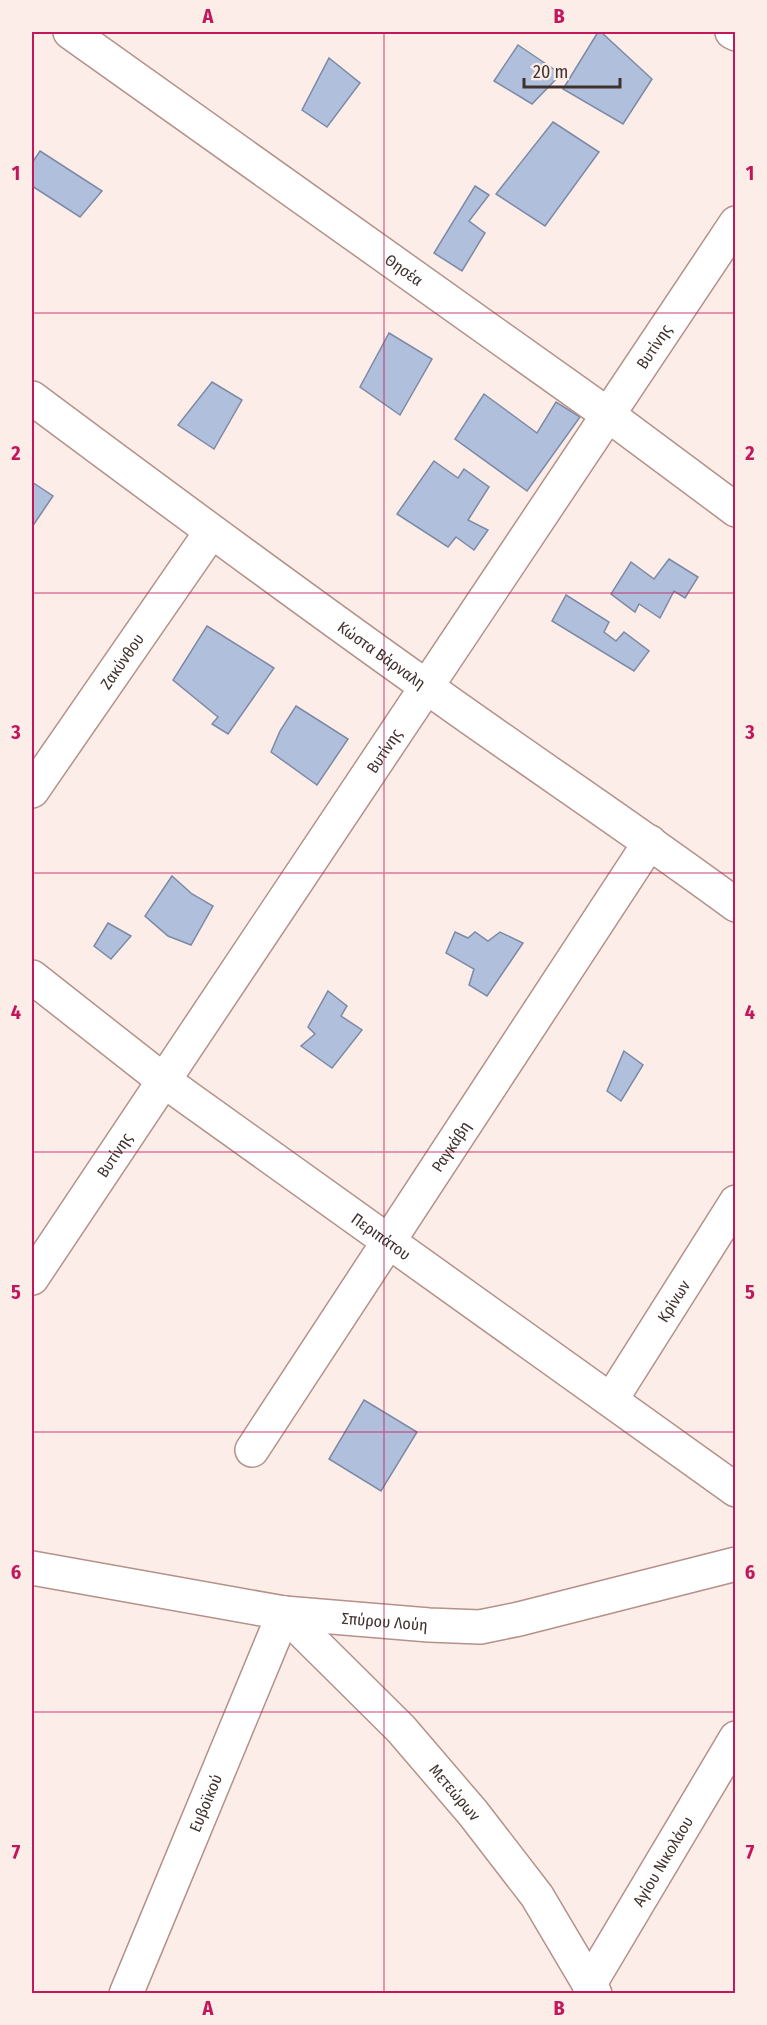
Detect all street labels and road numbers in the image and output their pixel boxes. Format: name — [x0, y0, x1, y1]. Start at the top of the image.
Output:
street label: Θησέα — [381, 250, 426, 290]
street label: Βυτίνης — [632, 321, 676, 372]
street label: Κώστα Βάρναλη — [334, 617, 429, 693]
street label: Ζακύνθου — [96, 630, 148, 693]
street label: Βυτίνης — [363, 725, 406, 777]
street label: Ραγκάβη — [428, 1118, 475, 1176]
street label: Βυτίνης — [93, 1129, 136, 1181]
street label: Περιπάτου — [348, 1209, 414, 1264]
street label: Κρίνων — [654, 1277, 694, 1326]
street label: Σπύρου Λούη — [341, 1609, 428, 1635]
street label: Μετεώρων — [425, 1760, 484, 1825]
street label: Ευβοϊκού — [185, 1771, 226, 1835]
street label: Αγίου Νικολάου — [629, 1813, 697, 1910]

